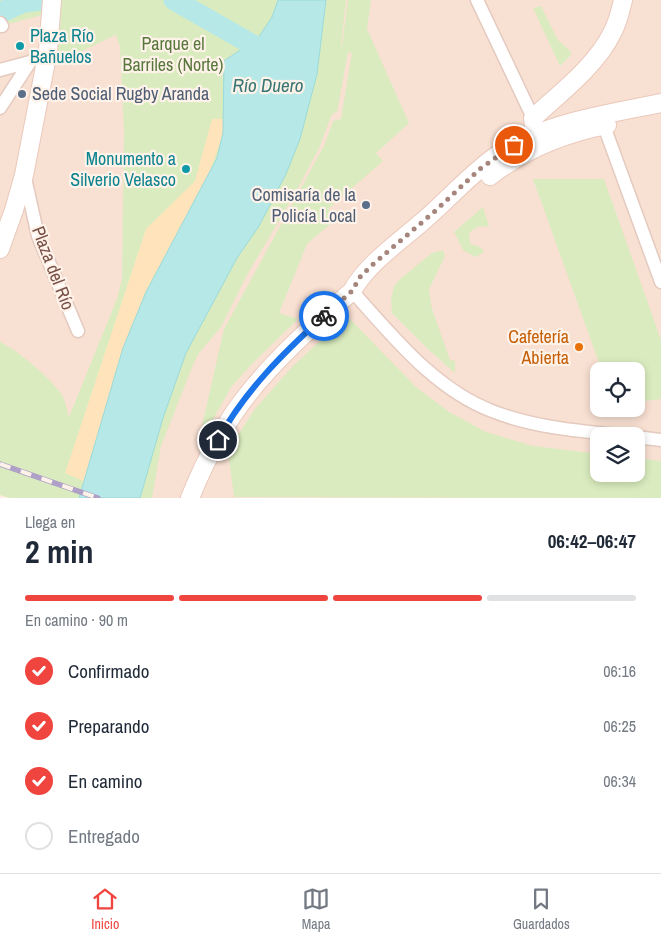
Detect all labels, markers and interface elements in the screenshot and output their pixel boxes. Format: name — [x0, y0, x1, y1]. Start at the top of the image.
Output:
place label: Plaza Río Bañuelos — [30, 23, 94, 69]
park label: Parque el Barriles (Norte) — [123, 31, 224, 77]
marker: Plaza Río Bañuelos — [14, 40, 26, 52]
water label: Río Duero — [232, 72, 304, 98]
place label: Sede Social Rugby Aranda — [32, 81, 209, 106]
marker: Sede Social Rugby Aranda — [16, 88, 28, 100]
pin — [493, 124, 535, 166]
icon: bag — [500, 131, 528, 159]
place label: Monumento a Silverio Velasco — [70, 146, 176, 192]
marker: Monumento a Silverio Velasco — [180, 163, 192, 175]
place label: Comisaría de la Policía Local — [252, 182, 356, 228]
marker: Comisaría de la Policía Local — [360, 199, 372, 211]
street label: Plaza del Río — [26, 222, 81, 313]
courier — [299, 291, 349, 341]
icon: bike — [310, 302, 338, 330]
place label: Cafetería Abierta — [508, 324, 569, 370]
marker: Cafetería Abierta — [573, 341, 585, 353]
map controls — [590, 362, 645, 482]
button: locate — [590, 362, 645, 417]
pin — [197, 419, 239, 461]
icon: home — [204, 426, 232, 454]
button: layers — [590, 427, 645, 482]
text: Llega en — [25, 511, 75, 533]
text: 06:42–06:47 — [548, 528, 636, 554]
text: 2 min — [25, 530, 94, 573]
text: En camino · 90 m — [25, 609, 128, 631]
icon: check — [25, 657, 53, 685]
text: Confirmado — [68, 658, 149, 684]
text: 06:16 — [603, 660, 636, 682]
icon: check — [25, 712, 53, 740]
text: Preparando — [68, 713, 149, 739]
text: 06:25 — [603, 715, 636, 737]
icon: check — [25, 767, 53, 795]
text: En camino — [68, 768, 142, 794]
text: 06:34 — [603, 770, 636, 792]
text: Entregado — [68, 823, 140, 849]
tab: Inicio — [91, 885, 119, 933]
tab: Mapa — [302, 885, 330, 933]
tab: Guardados — [513, 885, 570, 933]

